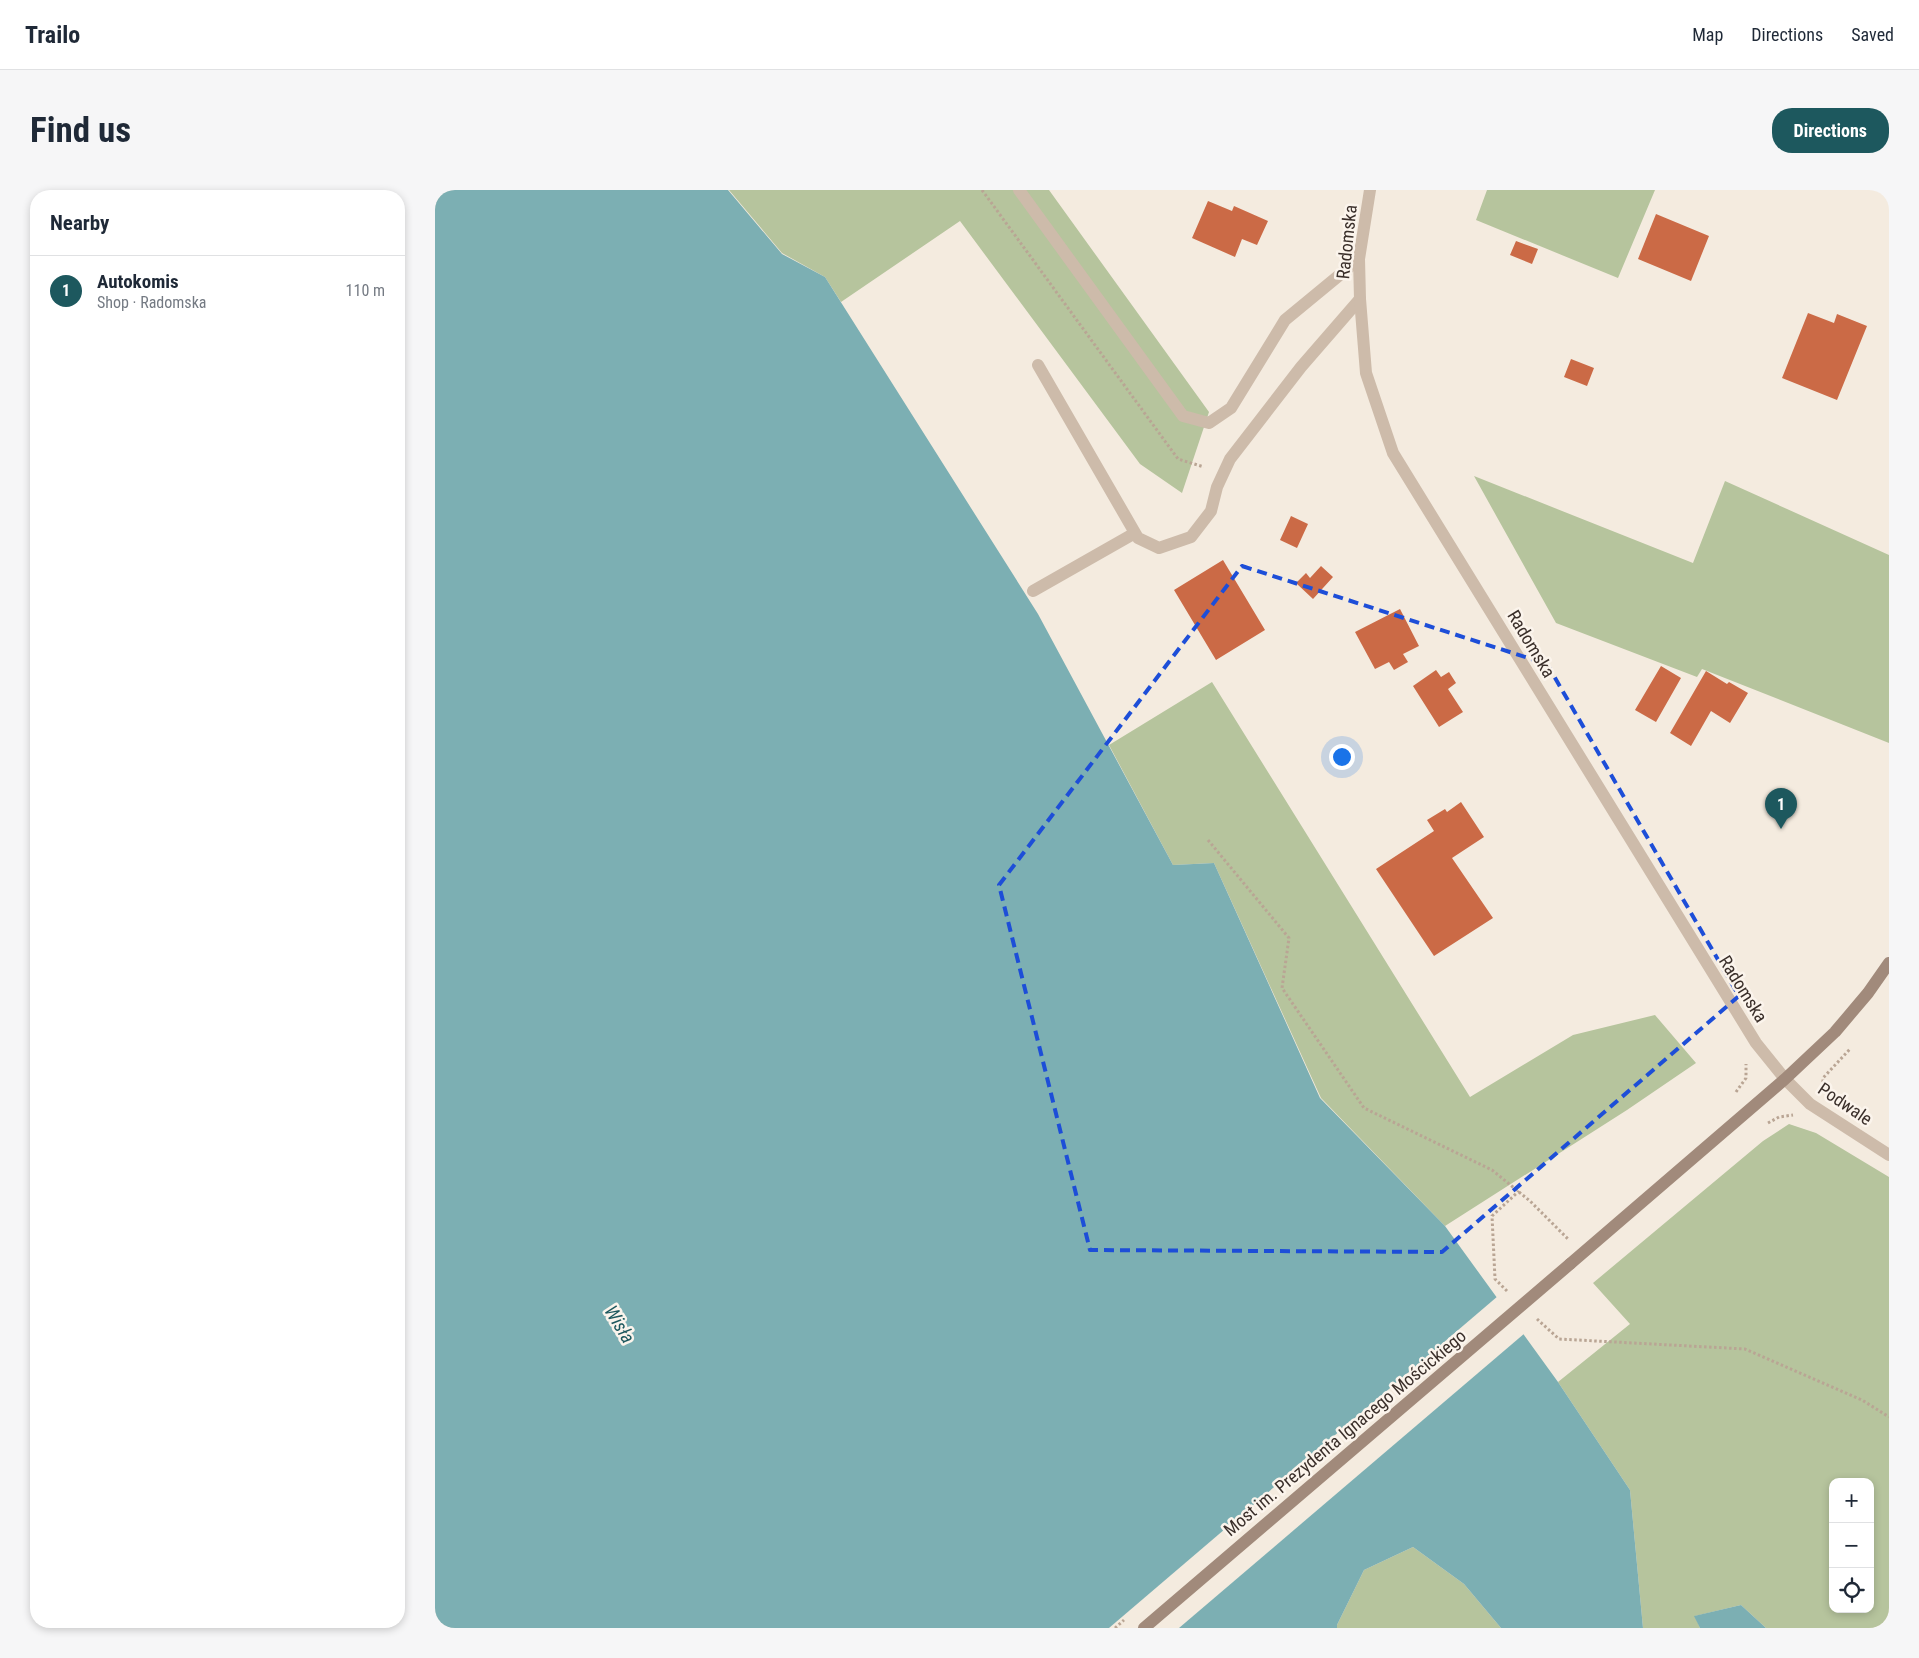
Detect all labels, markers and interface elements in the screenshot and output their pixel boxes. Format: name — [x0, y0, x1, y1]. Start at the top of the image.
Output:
text: Trailo — [25, 21, 80, 49]
text: Map — [1692, 24, 1723, 45]
text: Directions — [1751, 24, 1823, 45]
text: Saved — [1851, 24, 1894, 45]
button: Directions — [1772, 108, 1889, 153]
text: Find us — [30, 110, 131, 151]
street label: Radomska — [1332, 204, 1361, 280]
text: Nearby — [50, 211, 109, 235]
text: Autokomis — [97, 270, 179, 293]
text: 1 — [62, 281, 70, 300]
text: 110 m — [346, 281, 385, 300]
text: Shop · Radomska — [97, 293, 207, 312]
street label: Radomska — [1503, 606, 1560, 681]
your location — [1329, 744, 1355, 770]
pin: 1 — [1765, 788, 1797, 829]
street label: Radomska — [1715, 952, 1772, 1026]
street label: Podwale — [1814, 1078, 1876, 1129]
water label: Wisła — [599, 1301, 640, 1347]
street label: Most im. Prezydenta Ignacego Mościckiego — [1219, 1325, 1470, 1540]
map controls — [1829, 1478, 1874, 1613]
button: + — [1829, 1478, 1874, 1523]
button: − — [1829, 1523, 1874, 1568]
button: locate — [1829, 1568, 1874, 1613]

